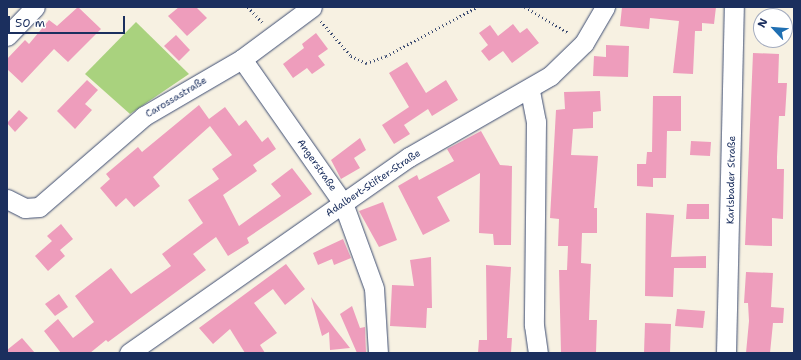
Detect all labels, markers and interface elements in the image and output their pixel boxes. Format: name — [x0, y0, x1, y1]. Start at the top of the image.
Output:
scale bar — [10, 8, 127, 34]
north arrow — [753, 8, 793, 48]
text: 50 m — [15, 15, 45, 31]
text: N — [754, 16, 771, 30]
street label: Carossastraße — [143, 74, 209, 120]
street label: Karlsbader Straße — [724, 136, 738, 224]
street label: Angerstraße — [295, 137, 339, 193]
street label: Adalbert-Stifter-Straße — [323, 147, 423, 219]

